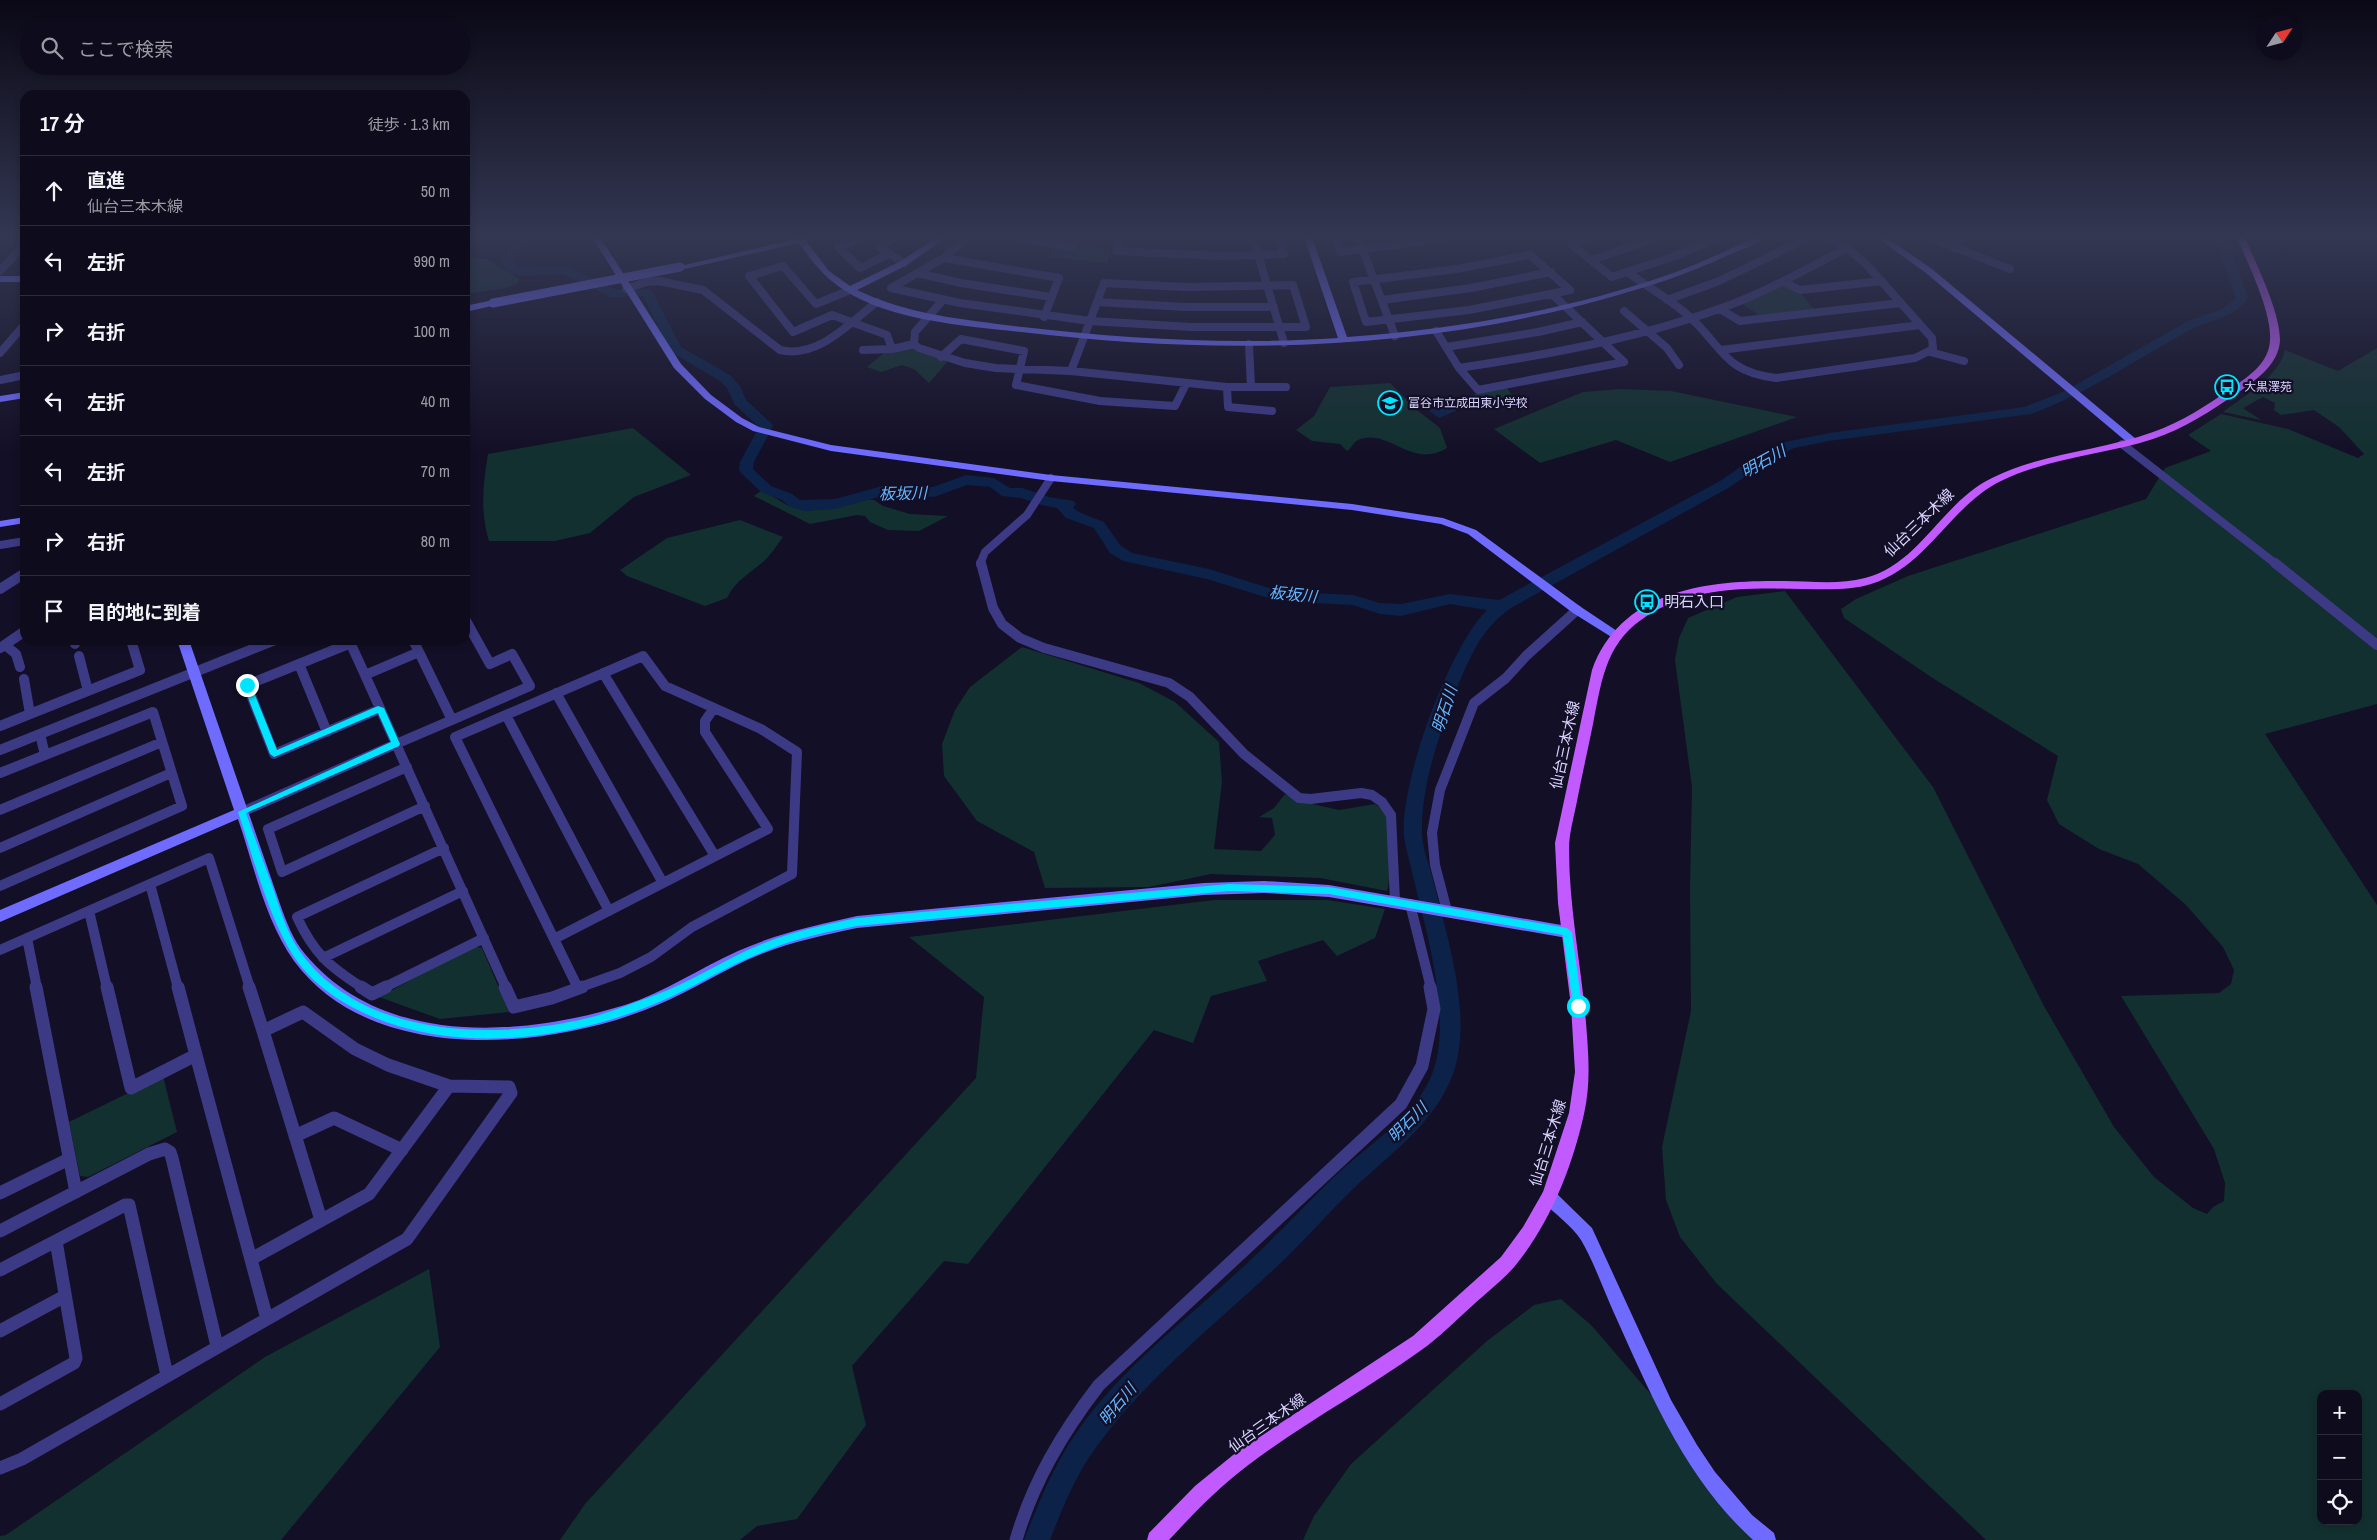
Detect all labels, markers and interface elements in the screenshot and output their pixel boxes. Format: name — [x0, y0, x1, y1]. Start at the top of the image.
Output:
north arrow — [2257, 15, 2302, 60]
search box — [20, 20, 470, 75]
icon: search — [38, 34, 66, 62]
text: ここで検索 — [78, 36, 173, 62]
text: 17 分 — [40, 109, 85, 138]
text: 徒歩 · 1.3 km — [368, 113, 450, 135]
text: 直進 — [87, 167, 125, 193]
icon: ahead — [40, 177, 68, 205]
text: 50 m — [421, 180, 450, 202]
text: 仙台三本木線 — [87, 195, 183, 217]
icon: left — [40, 247, 68, 275]
text: 左折 — [87, 249, 125, 275]
text: 990 m — [414, 250, 450, 272]
icon: right — [40, 317, 68, 345]
text: 右折 — [87, 319, 125, 345]
text: 100 m — [414, 320, 450, 342]
bus stop icon: 大黒澤苑 — [2214, 374, 2240, 400]
place label: 大黒澤苑 — [2244, 379, 2292, 395]
icon: left — [40, 387, 68, 415]
text: 左折 — [87, 389, 125, 415]
text: 40 m — [421, 390, 450, 412]
school or university icon: 富谷市立成田東小学校 — [1377, 390, 1403, 416]
place label: 富谷市立成田東小学校 — [1408, 395, 1528, 411]
water label: 明石川 — [1737, 439, 1791, 482]
icon: left — [40, 457, 68, 485]
text: 左折 — [87, 459, 125, 485]
text: 70 m — [421, 460, 450, 482]
water label: 板坂川 — [879, 482, 929, 504]
street label: 仙台三本木線 — [1879, 484, 1958, 561]
icon: right — [40, 527, 68, 555]
text: 右折 — [87, 529, 125, 555]
text: 80 m — [421, 530, 450, 552]
water label: 板坂川 — [1268, 581, 1320, 608]
bus stop icon: 明石入口 — [1634, 589, 1660, 615]
place label: 明石入口 — [1664, 591, 1724, 612]
icon: arrive — [40, 597, 68, 625]
text: 目的地に到着 — [87, 599, 201, 625]
route end — [236, 674, 259, 697]
water label: 明石川 — [1426, 681, 1462, 735]
street label: 仙台三本木線 — [1545, 699, 1584, 791]
route start — [1567, 995, 1590, 1018]
water label: 明石川 — [1382, 1096, 1433, 1147]
street label: 仙台三本木線 — [1524, 1097, 1571, 1189]
water label: 明石川 — [1093, 1377, 1142, 1429]
street label: 仙台三本木線 — [1224, 1388, 1310, 1457]
map controls — [2317, 1390, 2362, 1525]
button: + — [2317, 1390, 2362, 1435]
button: − — [2317, 1435, 2362, 1480]
button: locate — [2317, 1480, 2362, 1525]

